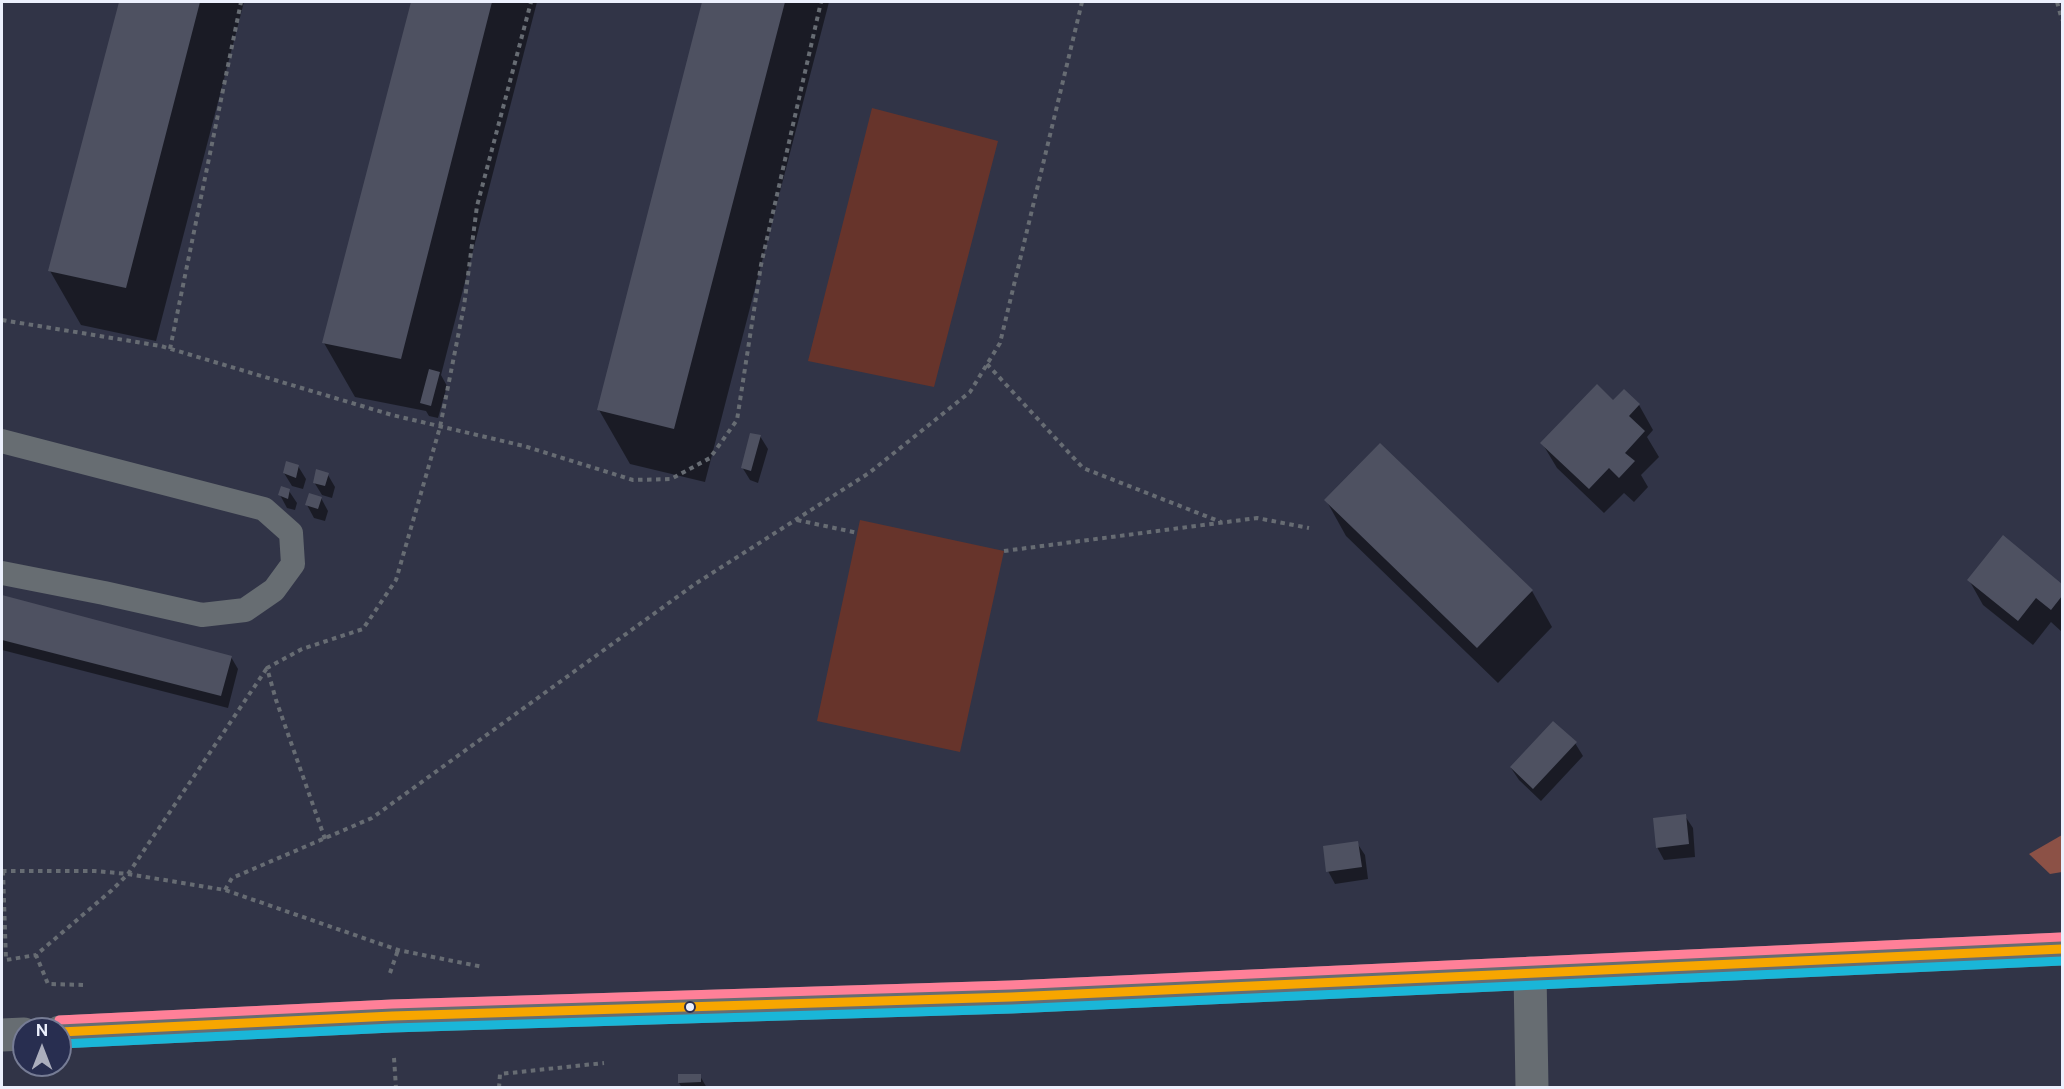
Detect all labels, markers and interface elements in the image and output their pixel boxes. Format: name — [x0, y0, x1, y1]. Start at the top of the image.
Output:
unlabelled marker — [684, 1001, 696, 1013]
north arrow — [12, 1017, 72, 1077]
text: N — [36, 1021, 48, 1040]

